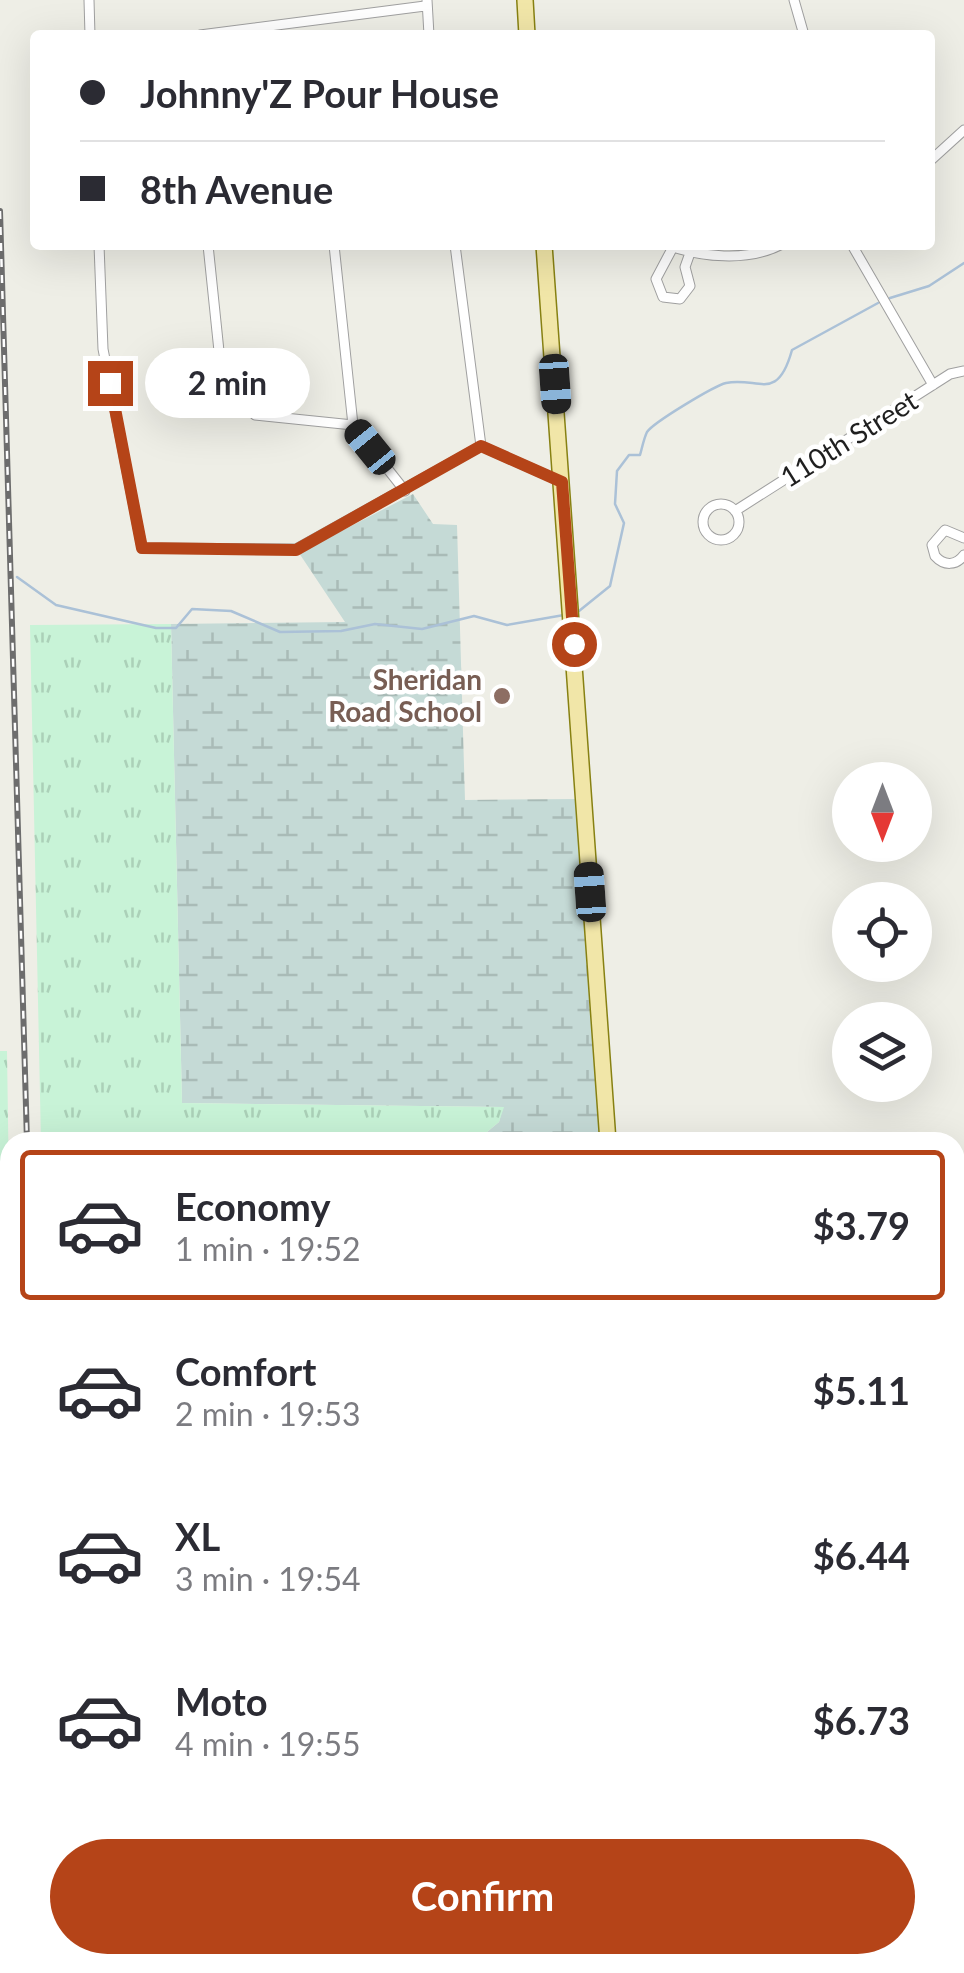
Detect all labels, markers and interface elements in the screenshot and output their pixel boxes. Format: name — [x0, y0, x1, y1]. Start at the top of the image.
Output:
text: Johnny'Z Pour House — [140, 70, 499, 116]
text: 8th Avenue — [140, 166, 333, 212]
callout: 2 min — [145, 348, 310, 418]
car — [538, 353, 572, 415]
route end — [88, 361, 133, 406]
text: 2 min — [188, 363, 267, 402]
street label: 110th Street — [774, 383, 923, 494]
car — [339, 414, 401, 480]
route start — [552, 622, 597, 667]
place label: Sheridan Road School — [328, 662, 482, 728]
marker: Sheridan Road School — [491, 685, 513, 707]
north arrow — [832, 762, 932, 862]
map controls — [832, 762, 932, 1102]
car — [573, 861, 607, 923]
button: locate — [832, 882, 932, 982]
button: layers — [832, 1002, 932, 1102]
icon: car — [55, 1180, 145, 1270]
text: Economy — [175, 1183, 330, 1229]
text: $3.79 — [813, 1202, 910, 1248]
text: 1 min · 19:52 — [175, 1229, 361, 1268]
icon: car — [55, 1345, 145, 1435]
text: Comfort — [175, 1348, 316, 1394]
text: $5.11 — [813, 1367, 910, 1413]
text: 2 min · 19:53 — [175, 1394, 361, 1433]
icon: car — [55, 1510, 145, 1600]
text: XL — [175, 1513, 220, 1559]
text: $6.44 — [813, 1532, 910, 1578]
text: 3 min · 19:54 — [175, 1559, 361, 1598]
icon: car — [55, 1675, 145, 1765]
text: Moto — [175, 1678, 268, 1724]
text: $6.73 — [813, 1697, 910, 1743]
text: 4 min · 19:55 — [175, 1724, 361, 1763]
button: Confirm — [50, 1839, 915, 1954]

